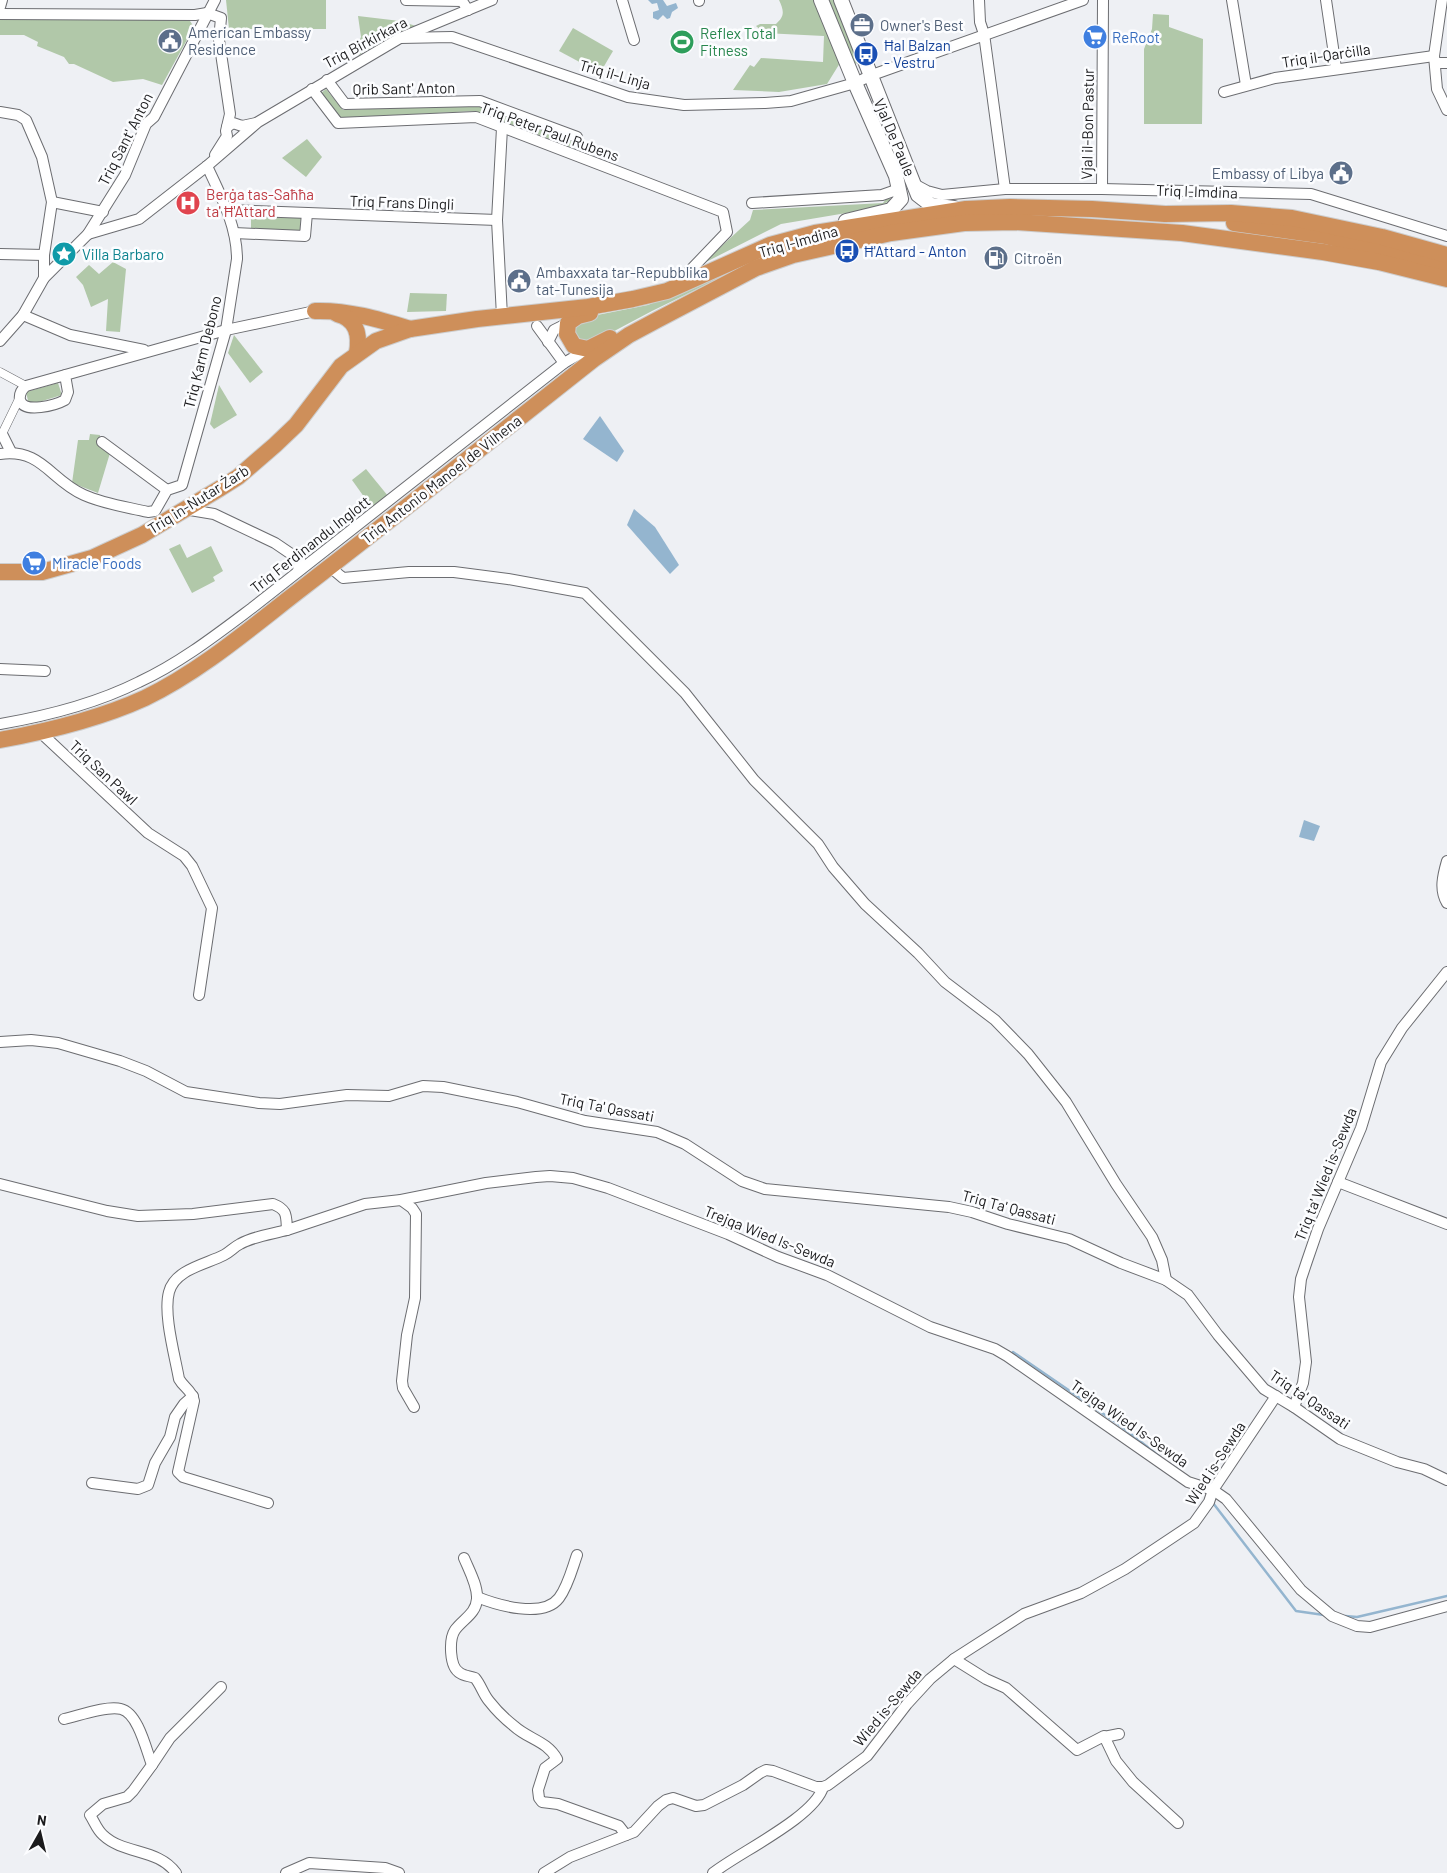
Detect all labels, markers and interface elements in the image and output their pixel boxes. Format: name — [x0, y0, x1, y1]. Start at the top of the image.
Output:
street label: Triq Birkirkara — [320, 12, 410, 72]
office icon: Owner's Best — [849, 12, 875, 38]
place label: Owner's Best — [880, 16, 964, 34]
place label: American Embassy Residence — [188, 23, 311, 58]
place label: Reflex Total Fitness — [700, 24, 776, 59]
supermarket icon: ReRoot — [1082, 24, 1108, 50]
public building icon: American Embassy Residence — [157, 28, 183, 54]
place label: ReRoot — [1112, 28, 1160, 46]
sports icon: Reflex Total Fitness — [669, 29, 695, 55]
place label: Ħal Balzan - Vestru — [884, 36, 951, 71]
street label: Triq il-Qarċilla — [1281, 39, 1371, 71]
bus stop icon: Ħal Balzan - Vestru — [853, 41, 879, 67]
street label: Triq il-Linja — [577, 55, 653, 93]
street label: Vjal il-Bon Pastur — [1077, 68, 1097, 180]
street label: Qrib Sant' Anton — [352, 78, 456, 98]
street label: Triq Sant' Anton — [94, 90, 156, 188]
street label: Vjal De Paule — [871, 95, 919, 179]
street label: Triq Peter Paul Rubens — [478, 98, 622, 164]
public building icon: Embassy of Libya — [1328, 160, 1354, 186]
place label: Embassy of Libya — [1212, 164, 1324, 182]
street label: Triq l-Imdina — [1156, 181, 1238, 201]
place label: Berġa tas-Saħħa ta' Ħ'Attard — [206, 185, 314, 220]
hospital icon: Berġa tas-Saħħa ta' Ħ'Attard — [175, 190, 201, 216]
street label: Triq Frans Dingli — [349, 191, 455, 213]
street label: Triq l-Imdina — [756, 221, 840, 261]
bus stop icon: Ħ'Attard - Anton — [834, 238, 860, 264]
place icon: Villa Barbaro — [51, 241, 77, 267]
place label: Ħ'Attard - Anton — [864, 242, 967, 260]
place label: Villa Barbaro — [82, 245, 164, 263]
fuel station icon: Citroën — [983, 245, 1009, 271]
place label: Citroën — [1014, 249, 1062, 267]
place label: Ambaxxata tar-Repubblika tat-Tunesija — [536, 263, 708, 298]
public building icon: Ambaxxata tar-Repubblika tat-Tunesija — [506, 268, 532, 294]
street label: Triq Karm Debono — [179, 294, 225, 410]
street label: Triq Antonio Manoel de Vilhena — [357, 411, 525, 547]
street label: Triq in-Nutar Żarb — [144, 461, 252, 537]
street label: Triq Ferdinandu Inglott — [247, 492, 373, 596]
supermarket icon: Miracle Foods — [21, 550, 47, 576]
place label: Miracle Foods — [52, 554, 142, 572]
street label: Triq San Pawl — [66, 736, 142, 808]
street label: Triq Ta' Qassati — [558, 1089, 656, 1125]
street label: Triq ta' Wied is-Sewda — [1290, 1105, 1360, 1243]
street label: Triq Ta' Qassati — [960, 1186, 1058, 1228]
street label: Trejqa Wied Is-Sewda — [702, 1201, 838, 1271]
street label: Triq ta' Qassati — [1266, 1365, 1354, 1433]
street label: Trejqa Wied Is-Sewda — [1068, 1376, 1192, 1470]
street label: Wied is-Sewda — [1181, 1418, 1249, 1508]
street label: Wied is-Sewda — [849, 1664, 925, 1750]
north arrow — [15, 1808, 65, 1858]
text: N — [36, 1811, 48, 1829]

